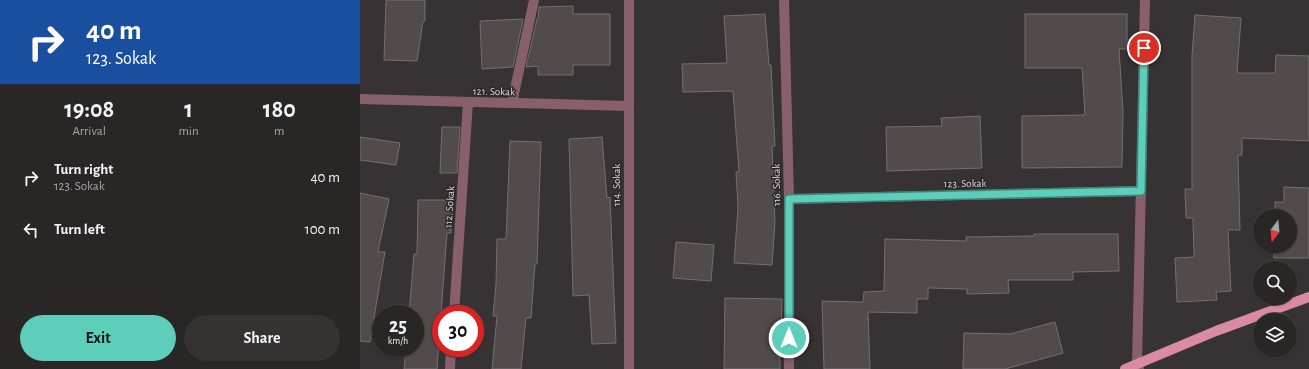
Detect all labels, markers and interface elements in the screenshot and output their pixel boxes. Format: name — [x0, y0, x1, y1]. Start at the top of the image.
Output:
icon: right — [20, 16, 72, 68]
text: 40 m — [86, 17, 142, 45]
pin — [1127, 31, 1161, 65]
icon: arrive — [1133, 37, 1155, 59]
text: 123. Sokak — [86, 50, 156, 68]
street label: 121. Sokak — [473, 86, 515, 97]
text: 19:08 — [64, 98, 114, 122]
text: 1 — [184, 98, 193, 122]
text: 180 — [263, 98, 296, 122]
text: Arrival — [72, 125, 106, 138]
text: min — [178, 125, 199, 138]
text: m — [274, 125, 285, 138]
text: Turn right — [54, 162, 113, 177]
street label: 114. Sokak — [611, 164, 622, 206]
street label: 116. Sokak — [771, 164, 782, 206]
icon: right — [20, 167, 42, 189]
text: 40 m — [310, 170, 340, 185]
street label: 123. Sokak — [943, 178, 987, 189]
text: 123. Sokak — [54, 180, 105, 193]
street label: 112. Sokak — [443, 186, 456, 228]
north arrow — [1253, 209, 1297, 253]
map controls — [1253, 209, 1297, 357]
icon: left — [20, 219, 42, 241]
text: Turn left — [54, 222, 105, 237]
text: 100 m — [305, 222, 340, 237]
button: search — [1253, 261, 1297, 305]
speed limit sign: 30 — [432, 305, 484, 357]
button: layers — [1253, 313, 1297, 357]
button: Exit — [20, 315, 176, 361]
button: Share — [184, 315, 340, 361]
text: 25 — [389, 316, 407, 336]
position arrow — [768, 317, 810, 359]
text: km/h — [388, 336, 408, 346]

